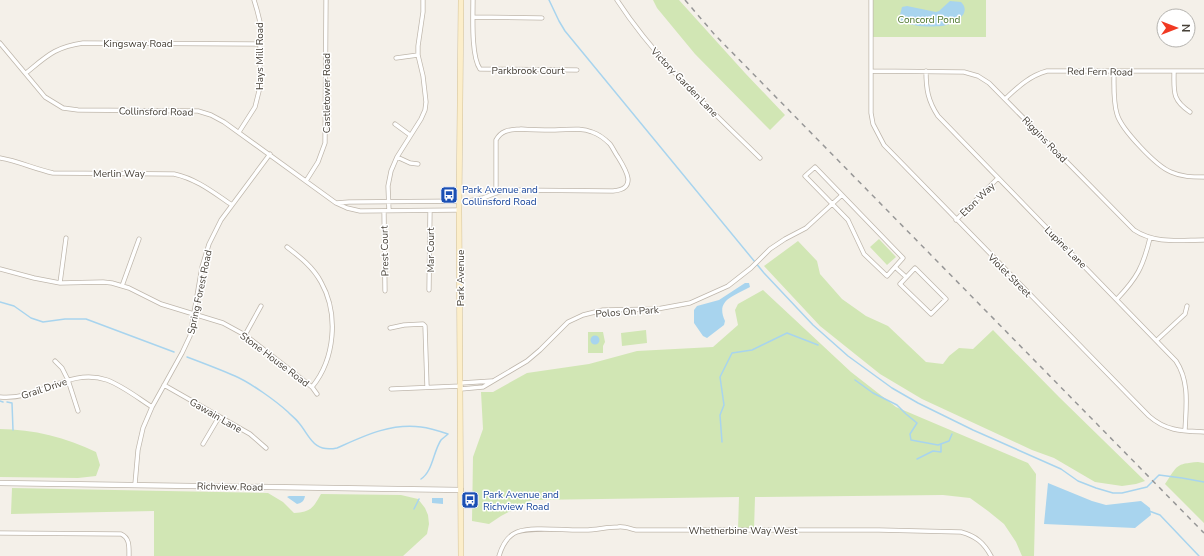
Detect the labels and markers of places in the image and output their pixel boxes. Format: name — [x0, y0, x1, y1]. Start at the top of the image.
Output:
place label: Park Avenue and Collinsford Road — [462, 183, 538, 209]
bus stop icon: Park Avenue and Collinsford Road — [439, 185, 459, 205]
place label: Park Avenue and Richview Road — [483, 488, 559, 514]
bus stop icon: Park Avenue and Richview Road — [460, 490, 480, 510]

